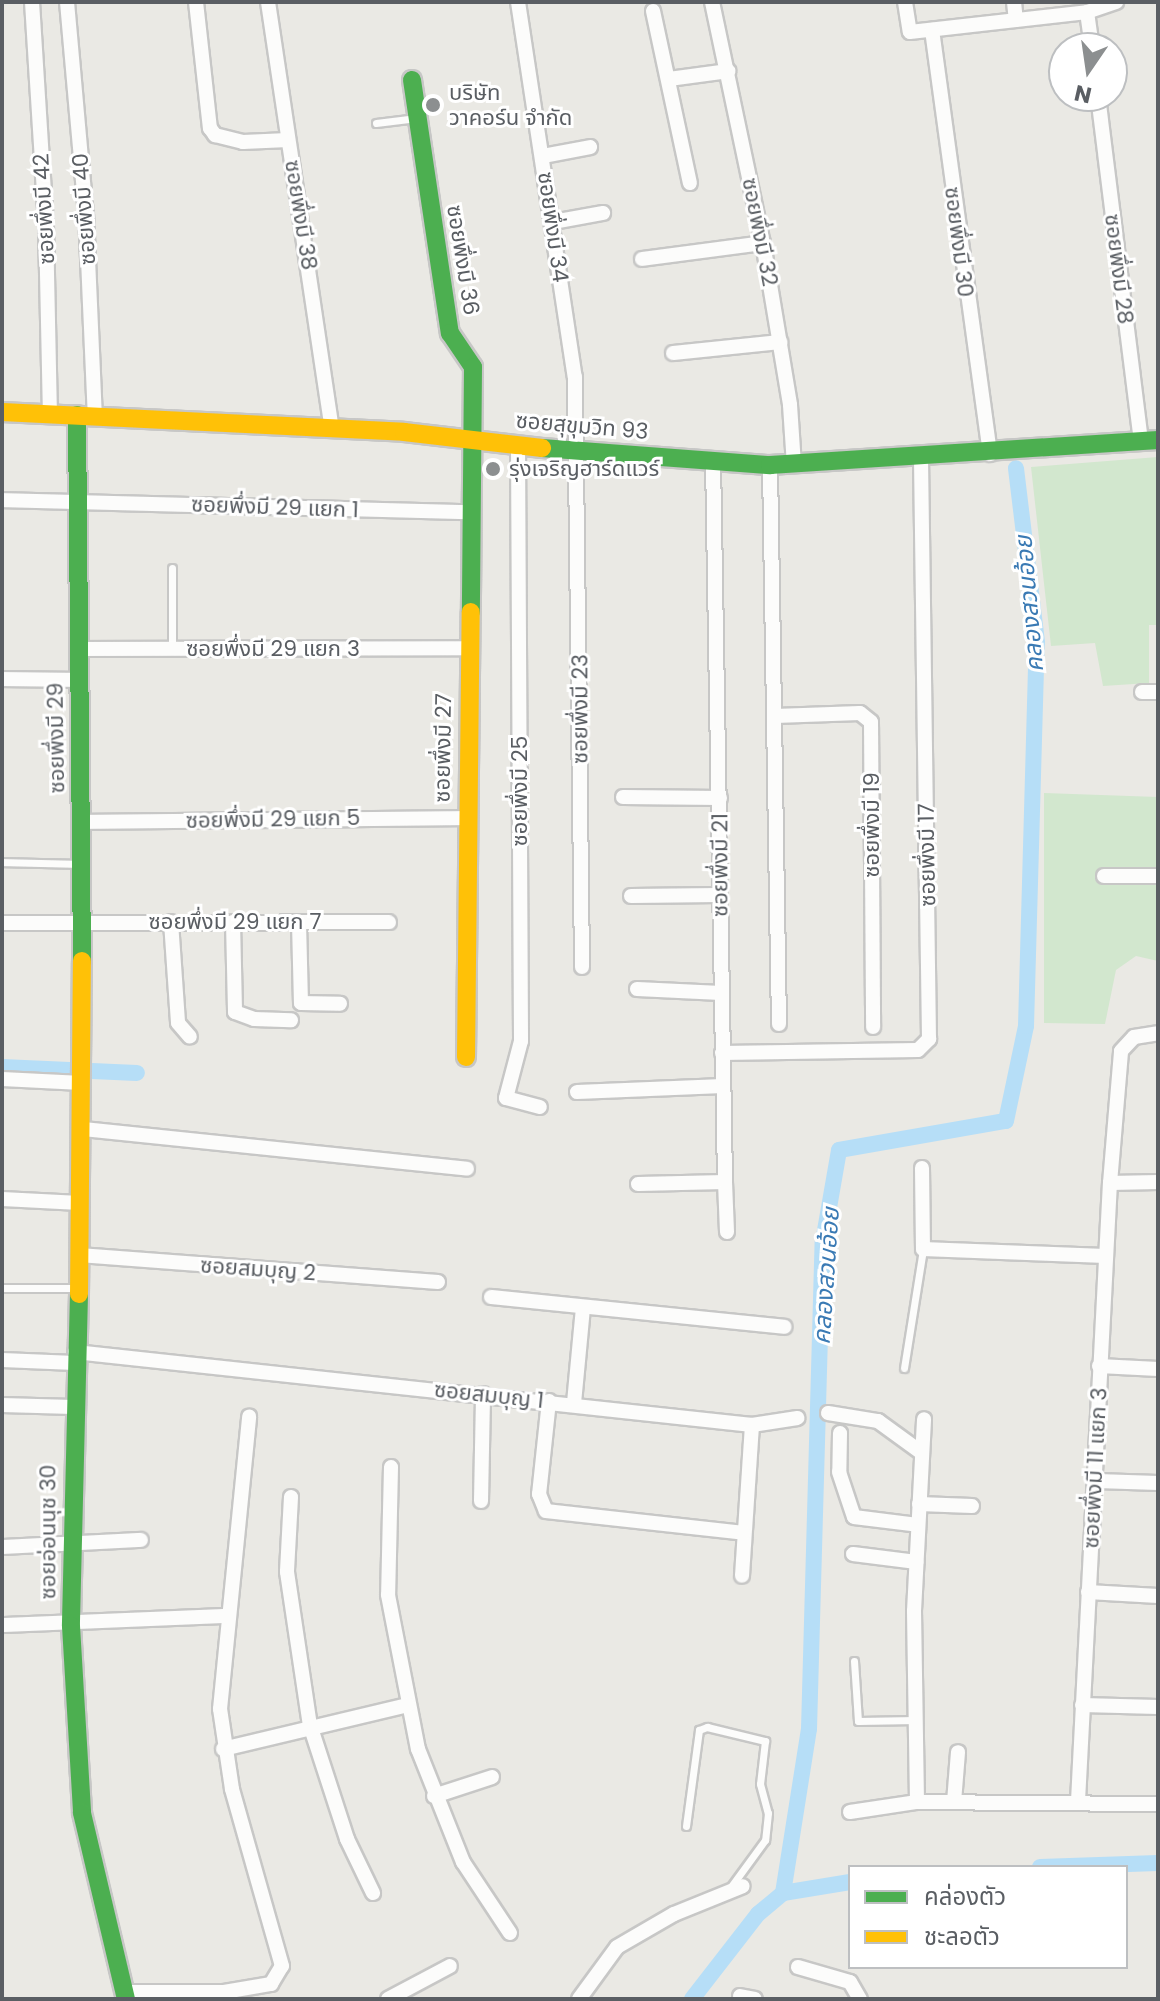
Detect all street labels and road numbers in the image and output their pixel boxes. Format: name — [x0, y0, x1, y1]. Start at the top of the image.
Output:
street label: ซอยพึ่งมี 40 — [67, 152, 101, 266]
street label: ซอยพึ่งมี 42 — [28, 153, 60, 265]
street label: ซอยพึ่งมี 38 — [279, 158, 323, 272]
street label: ซอยพึ่งมี 34 — [532, 170, 574, 284]
street label: ซอยพึ่งมี 32 — [737, 175, 783, 289]
street label: ซอยพึ่งมี 30 — [939, 185, 979, 299]
street label: ซอยพึ่งมี 36 — [441, 203, 485, 317]
street label: ซอยพึ่งมี 28 — [1099, 212, 1139, 326]
street label: ซอยสุขุมวิท 93 — [515, 407, 649, 445]
street label: ซอยพึ่งมี 29 แยก 1 — [191, 491, 359, 523]
street label: ซอยพึ่งมี 29 แยก 3 — [186, 636, 360, 662]
street label: ซอยพึ่งมี 23 — [567, 654, 593, 764]
street label: ซอยพึ่งมี 29 — [42, 682, 70, 794]
street label: ซอยพึ่งมี 27 — [429, 693, 457, 803]
street label: ซอยพึ่งมี 25 — [507, 736, 533, 846]
street label: ซอยพึ่งมี 19 — [859, 772, 885, 878]
street label: ซอยพึ่งมี 17 — [913, 803, 941, 907]
street label: ซอยพึ่งมี 29 แยก 5 — [185, 804, 361, 834]
street label: ซอยพึ่งมี 21 — [707, 813, 733, 917]
street label: ซอยพึ่งมี 29 แยก 7 — [149, 909, 321, 935]
street label: ซอยสมบุญ 2 — [199, 1252, 317, 1286]
street label: ซอยสมบุญ 1 — [433, 1376, 545, 1414]
street label: ซอยพึ่งมี 11 แยก 3 — [1078, 1387, 1112, 1549]
street label: ซอยอ่อนนุช 30 — [35, 1465, 61, 1599]

